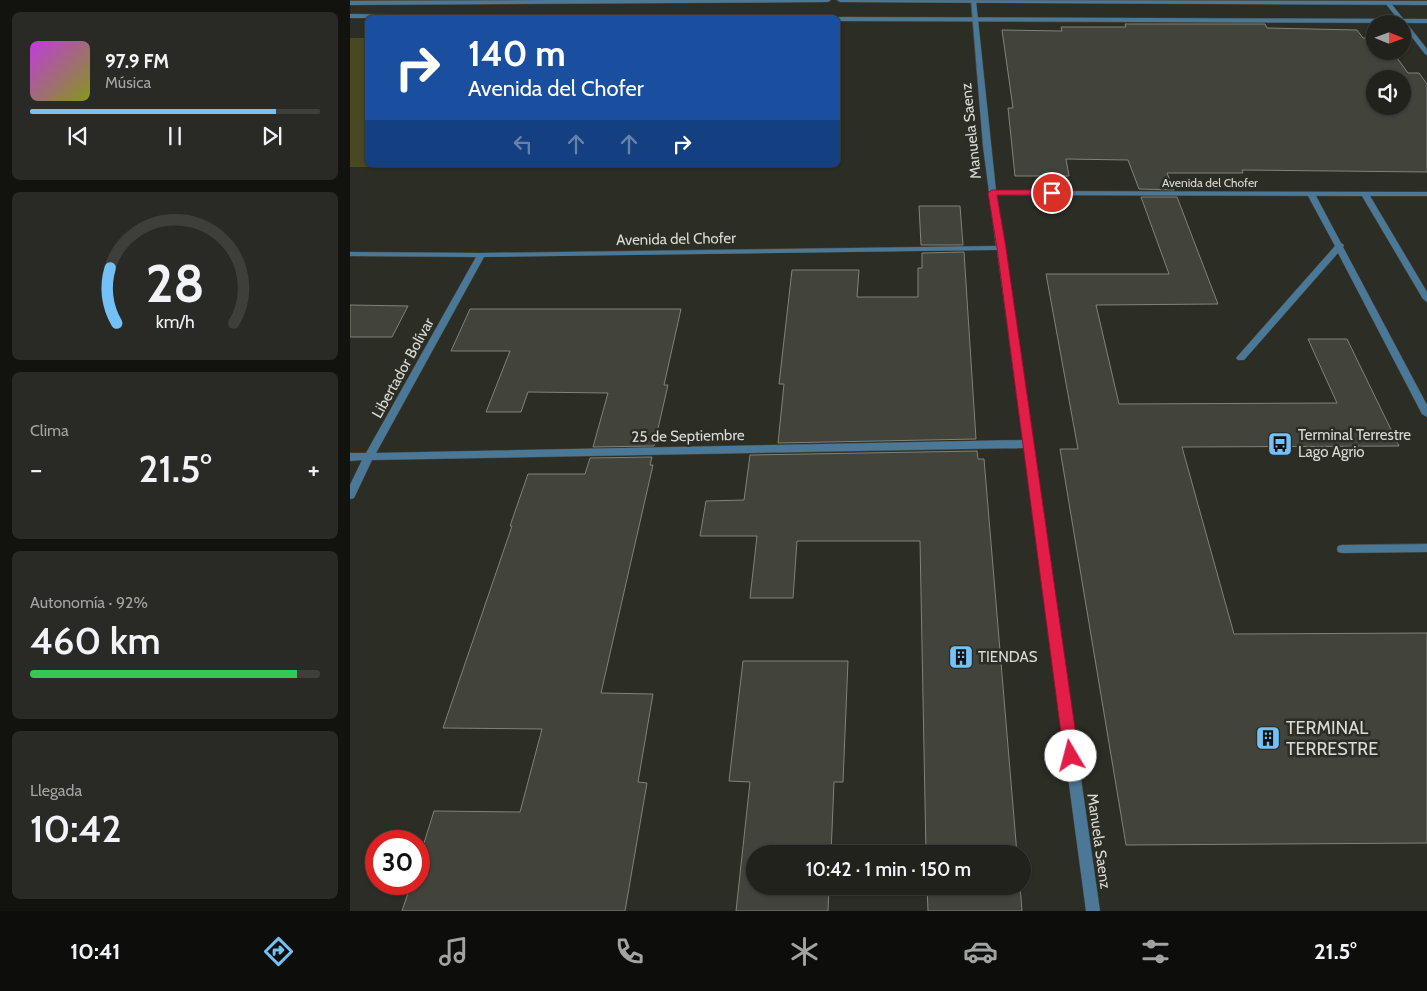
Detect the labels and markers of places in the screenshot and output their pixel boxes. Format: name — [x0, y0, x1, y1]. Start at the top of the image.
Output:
pin — [1031, 172, 1073, 214]
place label: Terminal Terrestre Lago Agrio — [1298, 426, 1411, 461]
bus stop icon: Terminal Terrestre Lago Agrio — [1267, 431, 1293, 457]
building icon: TIENDAS — [948, 644, 974, 670]
place label: TIENDAS — [978, 648, 1038, 666]
place label: TERMINAL TERRESTRE — [1286, 717, 1378, 760]
building icon: TERMINAL TERRESTRE — [1255, 725, 1281, 751]

